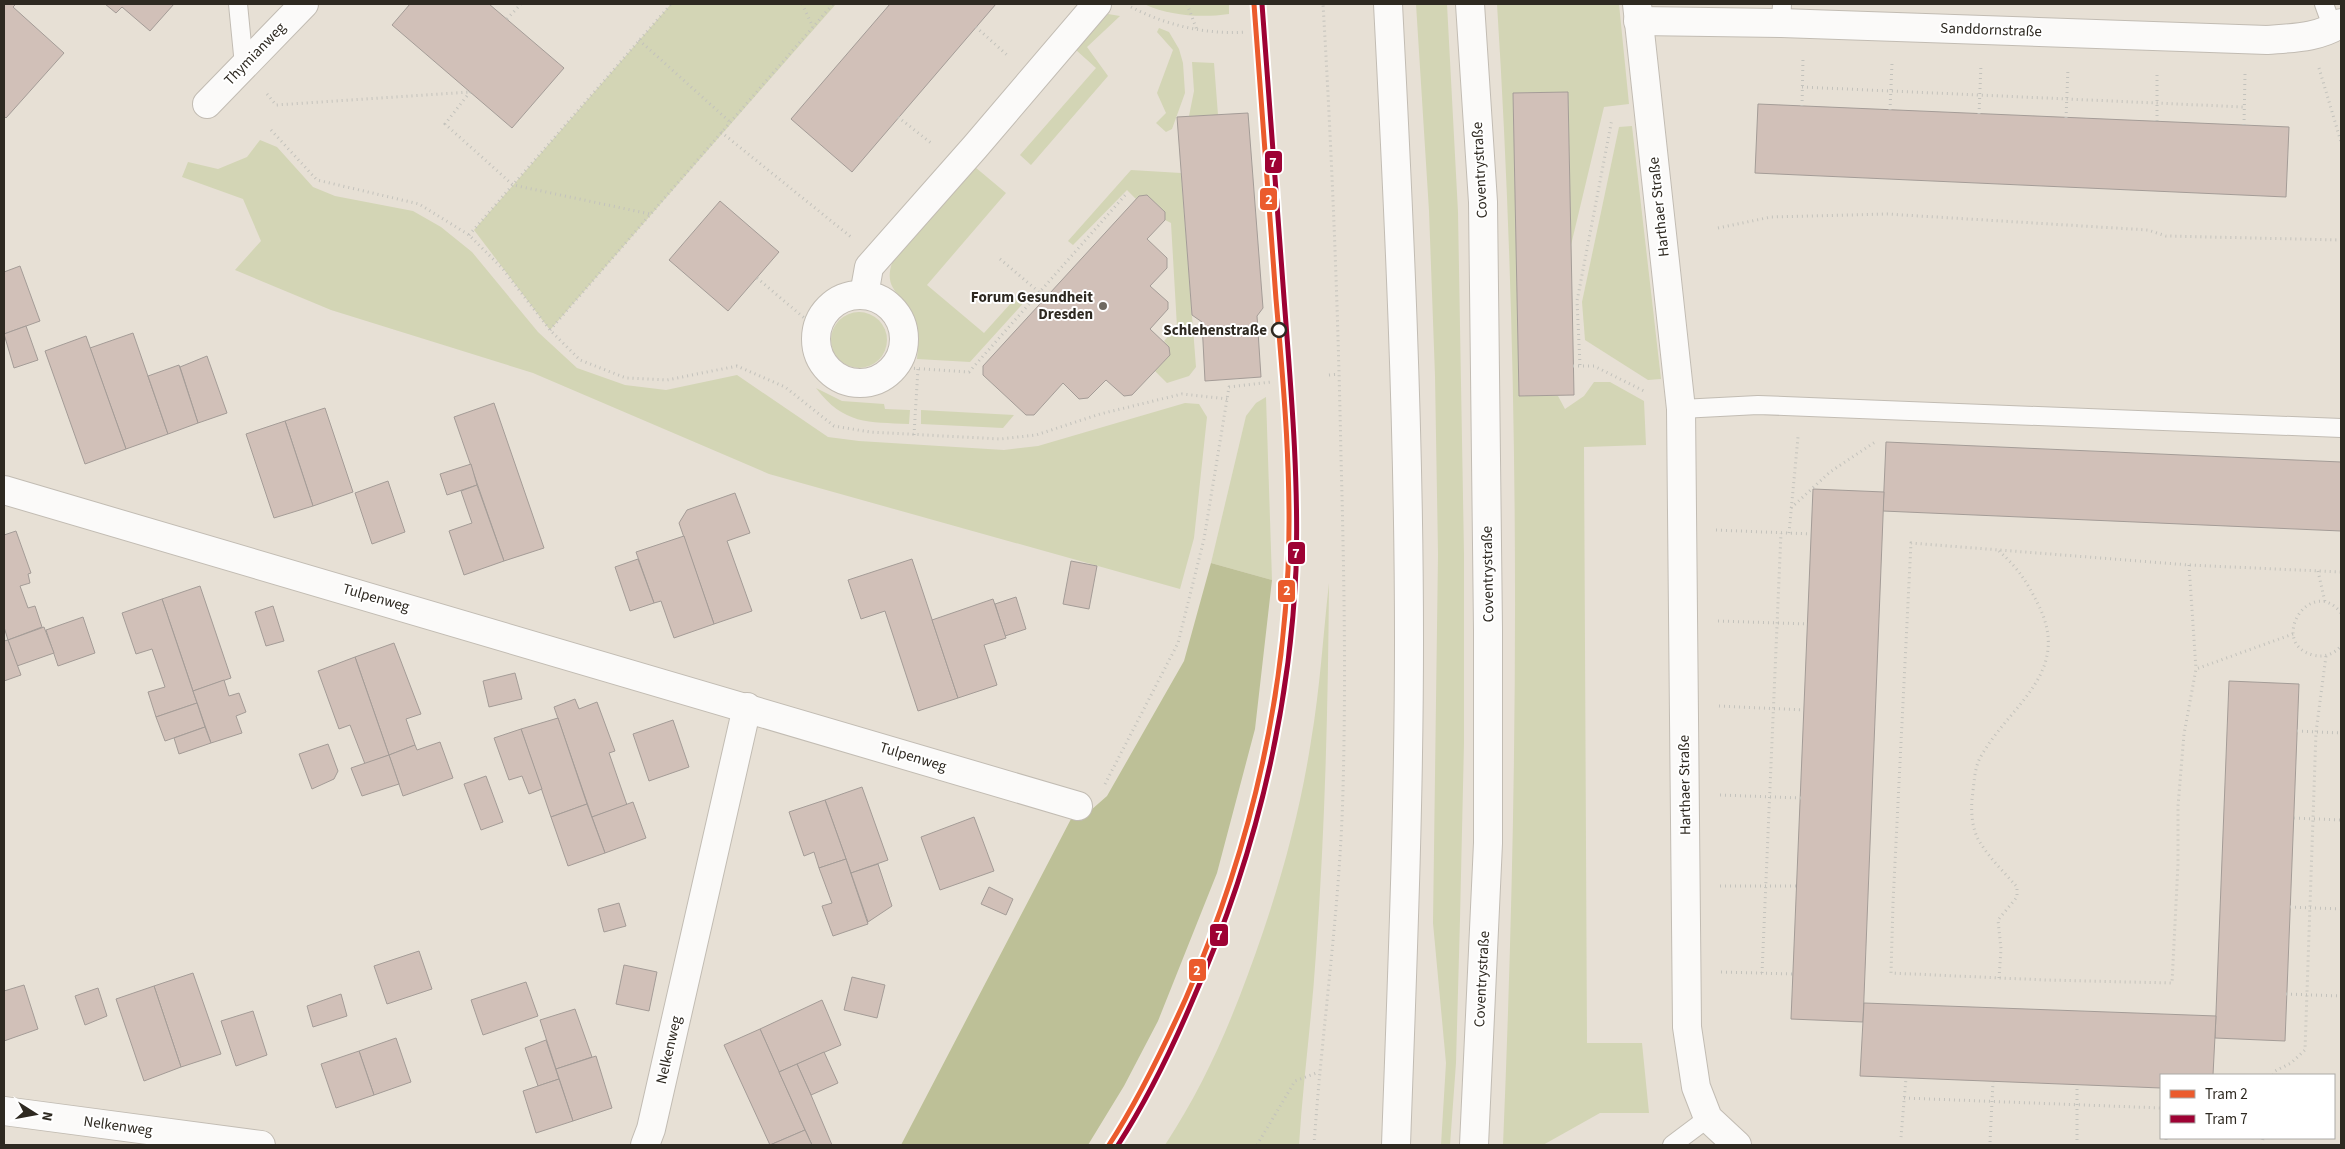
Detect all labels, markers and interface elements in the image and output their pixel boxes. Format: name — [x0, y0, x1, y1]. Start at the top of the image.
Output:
street label: Thymianweg — [219, 17, 291, 90]
street label: Sanddornstraße — [1940, 18, 2042, 42]
street label: Coventrystraße — [1467, 121, 1493, 219]
line badge: 7 — [1264, 150, 1283, 174]
text: 7 — [1269, 153, 1277, 173]
street label: Harthaer Straße — [1643, 156, 1675, 258]
line badge: 2 — [1259, 187, 1278, 211]
text: 2 — [1265, 190, 1273, 210]
place label: Forum Gesundheit Dresden — [971, 287, 1093, 325]
marker: Forum Gesundheit Dresden — [1097, 300, 1109, 312]
place label: Schlehenstraße — [1163, 320, 1267, 341]
marker: Schlehenstraße — [1271, 322, 1287, 338]
street label: Coventrystraße — [1477, 526, 1499, 622]
line badge: 7 — [1287, 541, 1306, 565]
text: 7 — [1292, 544, 1300, 564]
street label: Tulpenweg — [340, 578, 412, 618]
line badge: 2 — [1277, 579, 1296, 603]
text: 2 — [1283, 581, 1291, 601]
street label: Harthaer Straße — [1674, 735, 1696, 835]
street label: Tulpenweg — [877, 737, 949, 777]
line badge: 7 — [1209, 923, 1229, 947]
text: 7 — [1215, 926, 1223, 946]
street label: Coventrystraße — [1469, 930, 1495, 1028]
line badge: 2 — [1188, 958, 1207, 982]
text: 2 — [1193, 961, 1201, 981]
street label: Nelkenweg — [651, 1013, 687, 1086]
legend — [2160, 1074, 2335, 1139]
text: Tram 2 — [2205, 1084, 2248, 1105]
north arrow — [10, 1089, 60, 1139]
text: Tram 7 — [2205, 1109, 2248, 1130]
text: N — [36, 1110, 57, 1123]
street label: Nelkenweg — [82, 1111, 154, 1141]

